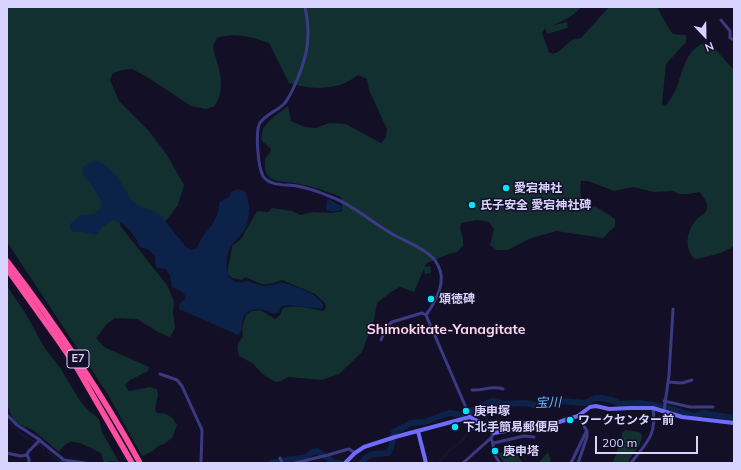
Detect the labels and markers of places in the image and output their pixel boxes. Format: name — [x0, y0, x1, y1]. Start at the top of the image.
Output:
place label: 愛宕神社 — [514, 181, 562, 195]
marker: 愛宕神社 — [501, 183, 511, 193]
place label: 氏子安全 愛宕神社碑 — [480, 198, 591, 212]
marker: 氏子安全 愛宕神社碑 — [467, 200, 477, 210]
place label: 頌徳碑 — [439, 292, 475, 306]
marker: 頌徳碑 — [426, 294, 436, 304]
place label: 庚申塚 — [474, 404, 510, 418]
marker: 庚申塚 — [461, 406, 471, 416]
place label: ワークセンター前 — [578, 413, 674, 427]
marker: ワークセンター前 — [565, 415, 575, 425]
place label: 下北手簡易郵便局 — [463, 420, 559, 434]
marker: 下北手簡易郵便局 — [450, 422, 460, 432]
place label: 庚申塔 — [503, 444, 539, 458]
marker: 庚申塔 — [490, 446, 500, 456]

